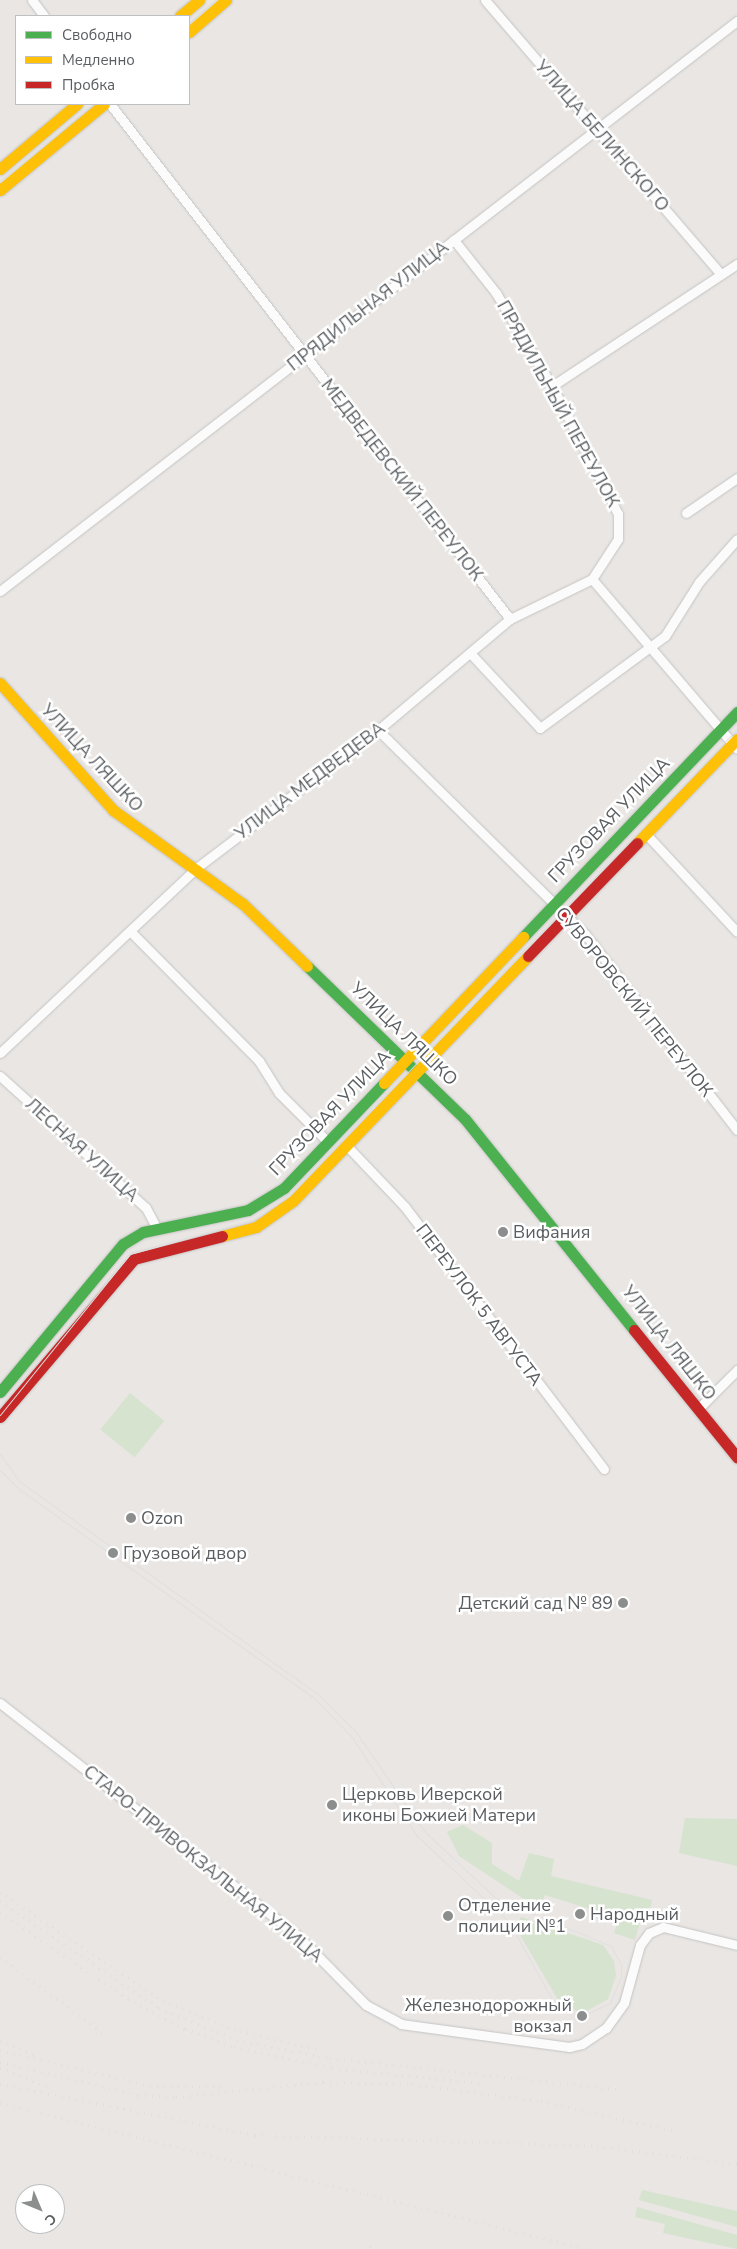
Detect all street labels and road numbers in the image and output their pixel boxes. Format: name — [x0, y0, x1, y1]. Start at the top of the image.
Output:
street label: УЛИЦА БЕЛИНСКОГО — [530, 56, 674, 216]
street label: ПРЯДИЛЬНАЯ УЛИЦА — [283, 236, 453, 376]
street label: ПРЯДИЛЬНЫЙ ПЕРЕУЛОК — [492, 297, 624, 511]
street label: МЕДВЕДЕВСКИЙ ПЕРЕУЛОК — [316, 375, 488, 585]
street label: УЛИЦА ЛЯШКО — [36, 700, 148, 816]
street label: УЛИЦА МЕДВЕДЕВА — [231, 717, 389, 845]
street label: ГРУЗОВАЯ УЛИЦА — [544, 753, 674, 887]
street label: СУВОРОВСКИЙ ПЕРЕУЛОК — [551, 903, 717, 1101]
street label: УЛИЦА ЛЯШКО — [346, 978, 462, 1090]
street label: ГРУЗОВАЯ УЛИЦА — [265, 1046, 395, 1180]
street label: ЛЕСНАЯ УЛИЦА — [21, 1093, 143, 1207]
street label: ПЕРЕУЛОК 5 АВГУСТА — [411, 1220, 547, 1390]
street label: УЛИЦА ЛЯШКО — [617, 1281, 721, 1405]
street label: СТАРО-ПРИВОКЗАЛЬНАЯ УЛИЦА — [79, 1761, 327, 1967]

